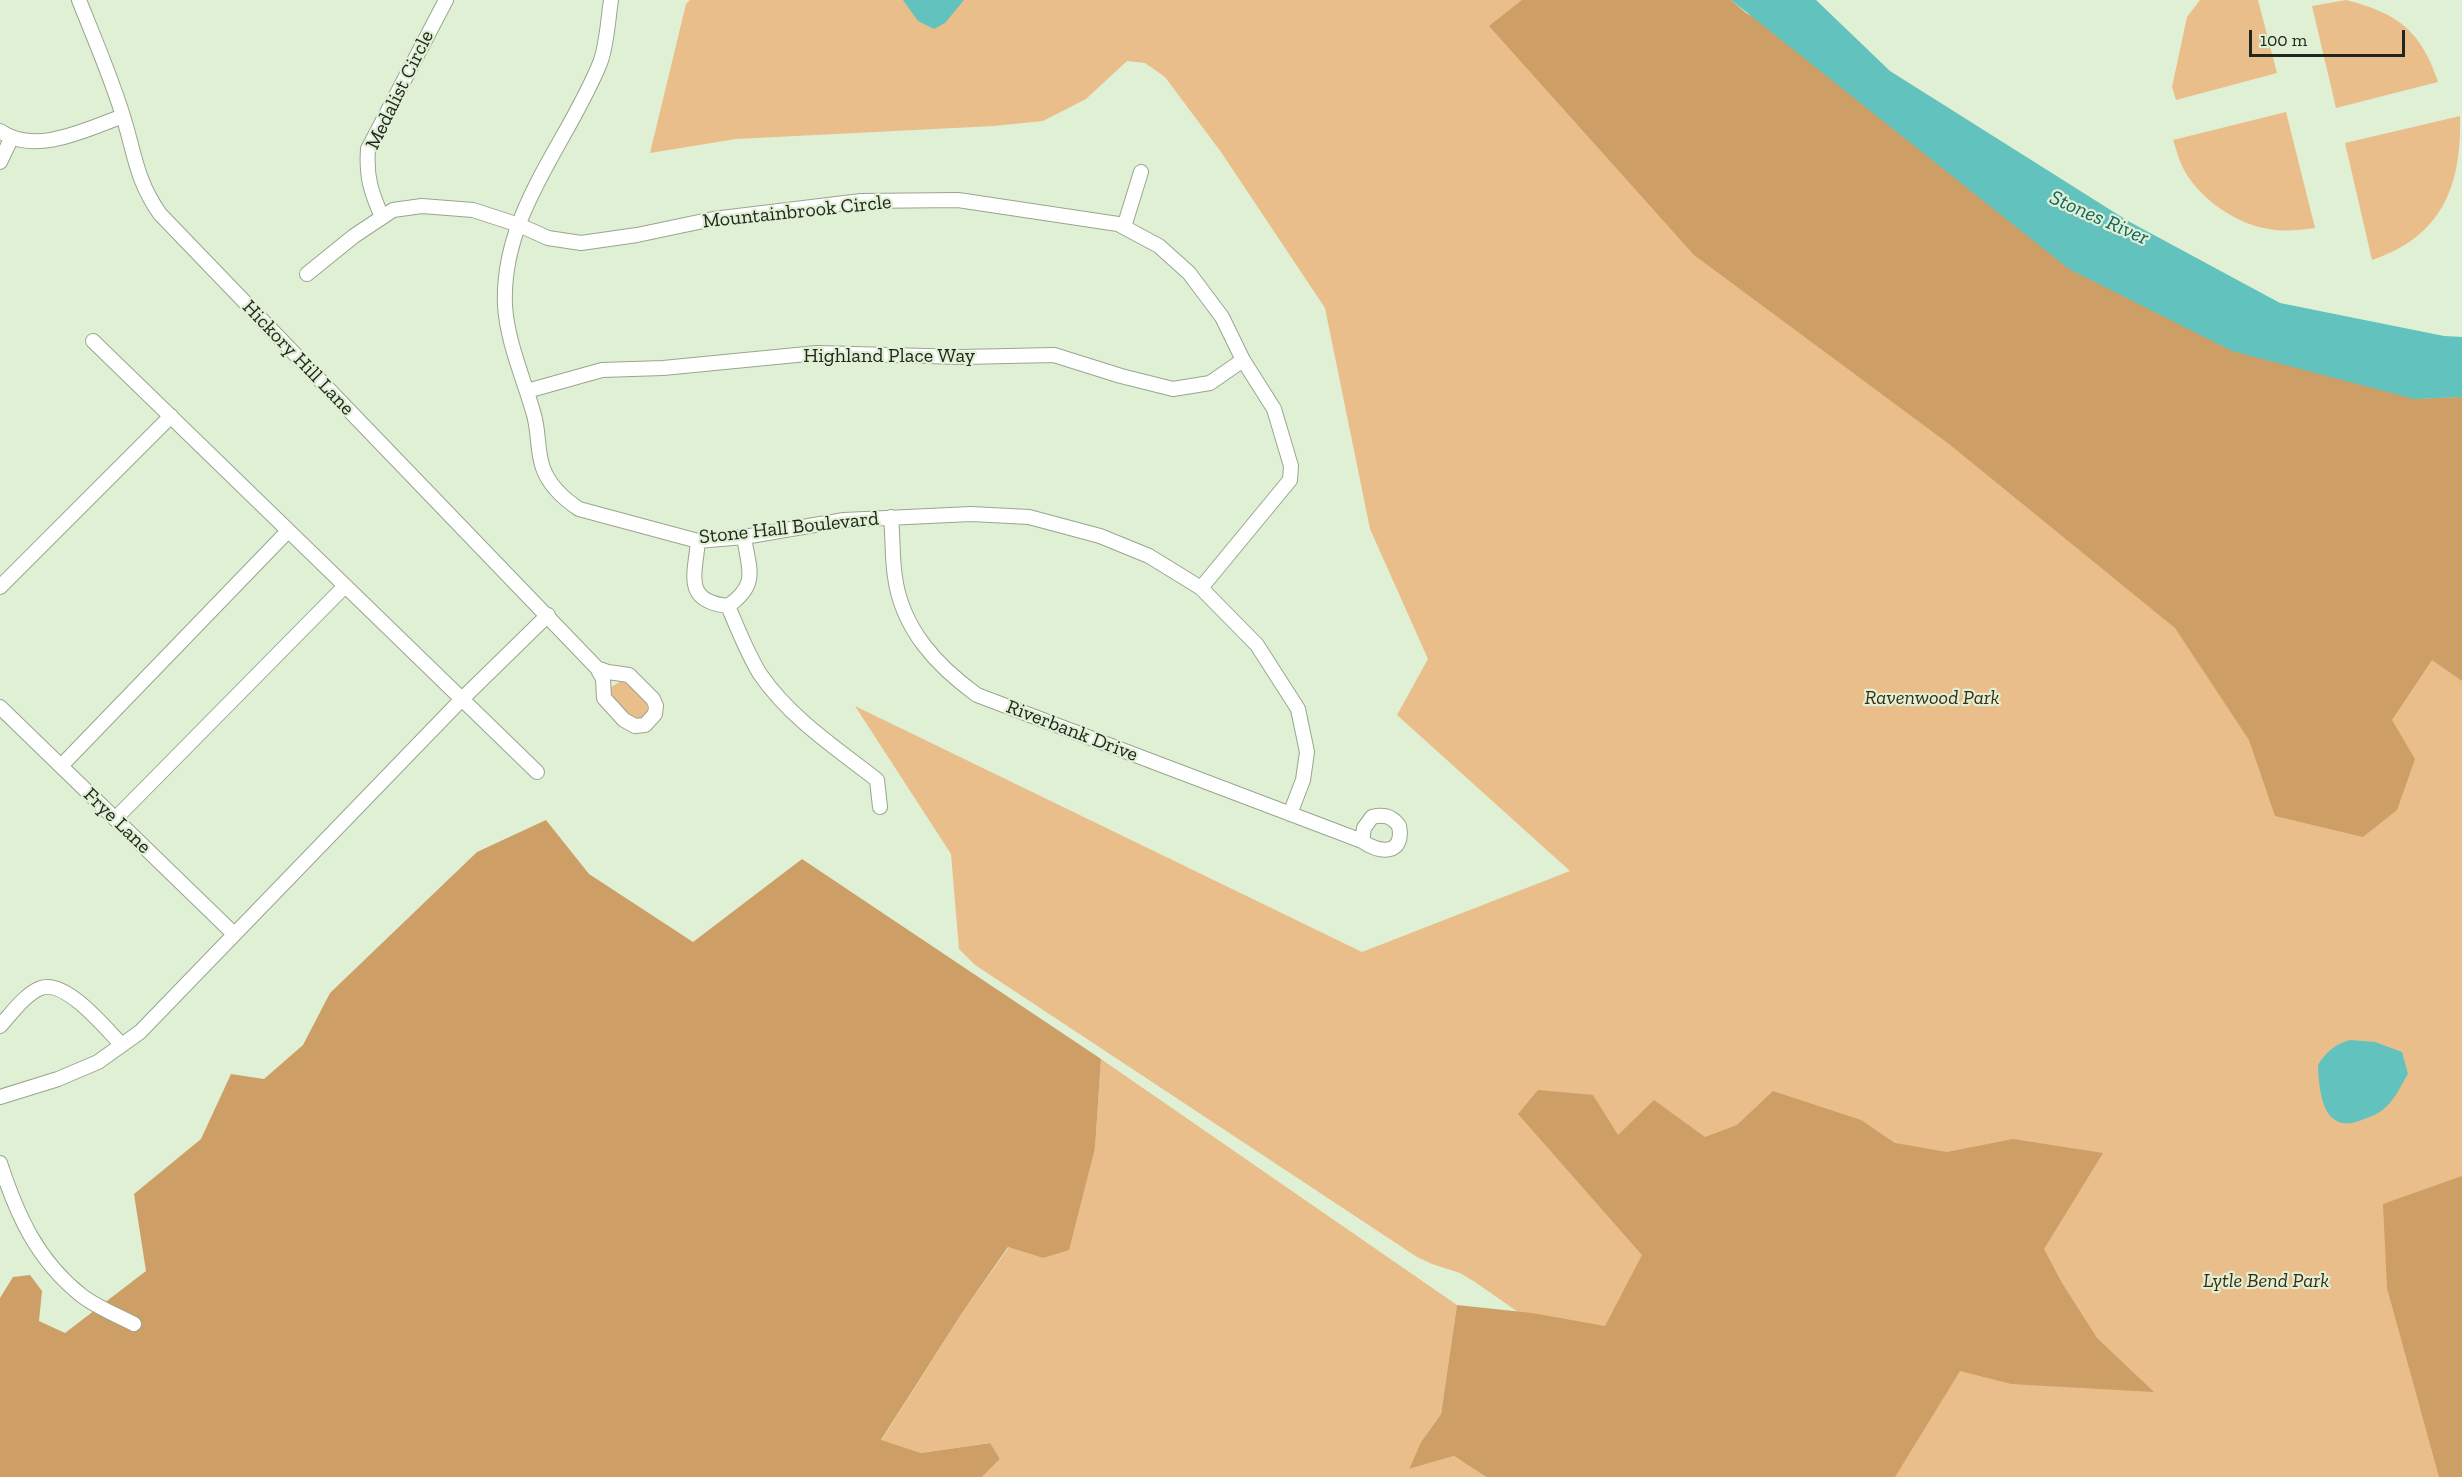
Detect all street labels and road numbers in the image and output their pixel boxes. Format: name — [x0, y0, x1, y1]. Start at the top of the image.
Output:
street label: Medalist Circle — [361, 26, 439, 154]
street label: Mountainbrook Circle — [701, 190, 893, 234]
street label: Hickory Hill Lane — [237, 295, 359, 421]
street label: Highland Place Way — [803, 344, 975, 368]
street label: Stone Hall Boulevard — [698, 507, 880, 549]
street label: Riverbank Drive — [1003, 695, 1141, 767]
street label: Frye Lane — [78, 783, 156, 859]

